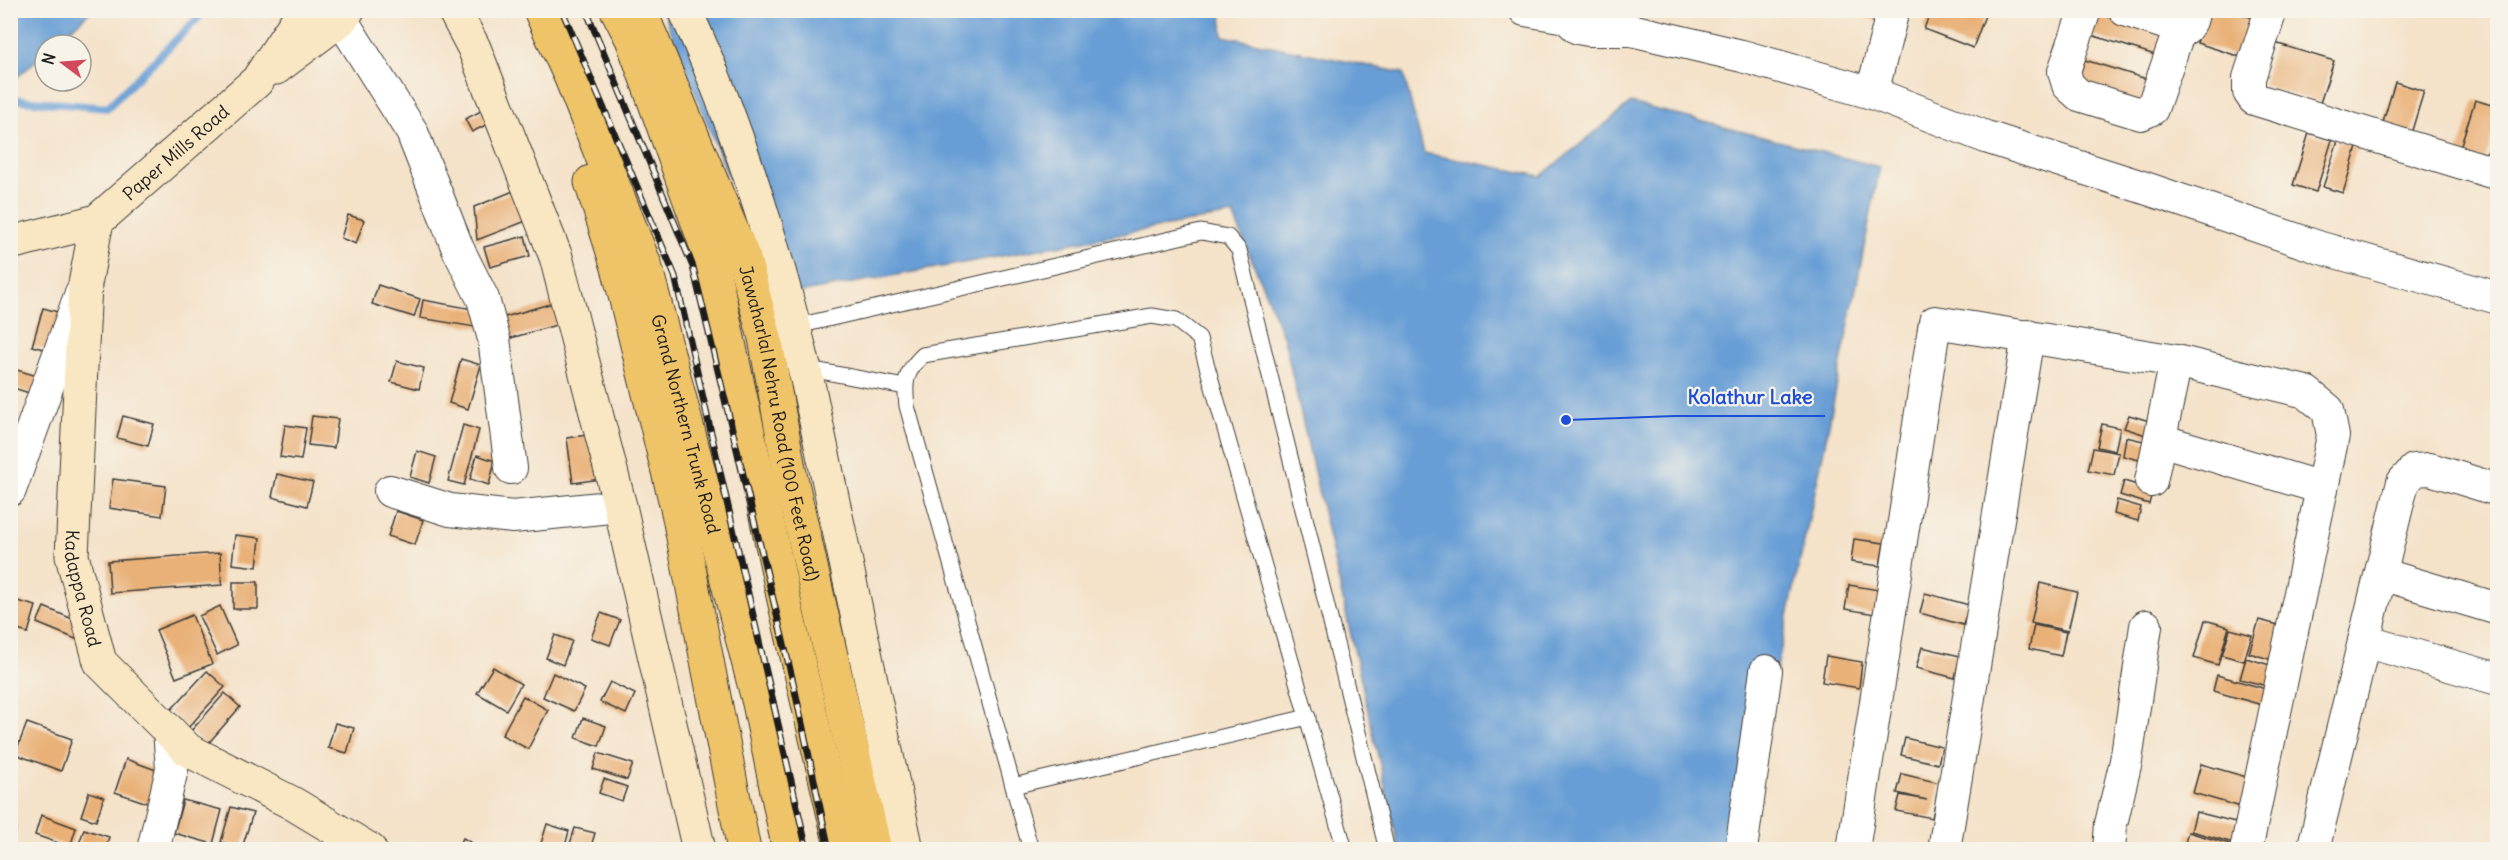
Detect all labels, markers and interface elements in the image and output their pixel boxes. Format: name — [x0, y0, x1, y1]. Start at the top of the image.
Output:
north arrow — [33, 33, 93, 93]
text: N — [37, 51, 60, 67]
street label: Paper Mills Road — [118, 99, 234, 205]
street label: Jawaharlal Nehru Road (100 Feet Road) — [735, 263, 825, 583]
street label: Grand Northern Trunk Road — [647, 312, 726, 537]
callout: Kolathur Lake — [1675, 378, 1825, 416]
text: Kolathur Lake — [1687, 384, 1813, 409]
street label: Kadappa Road — [60, 529, 107, 650]

